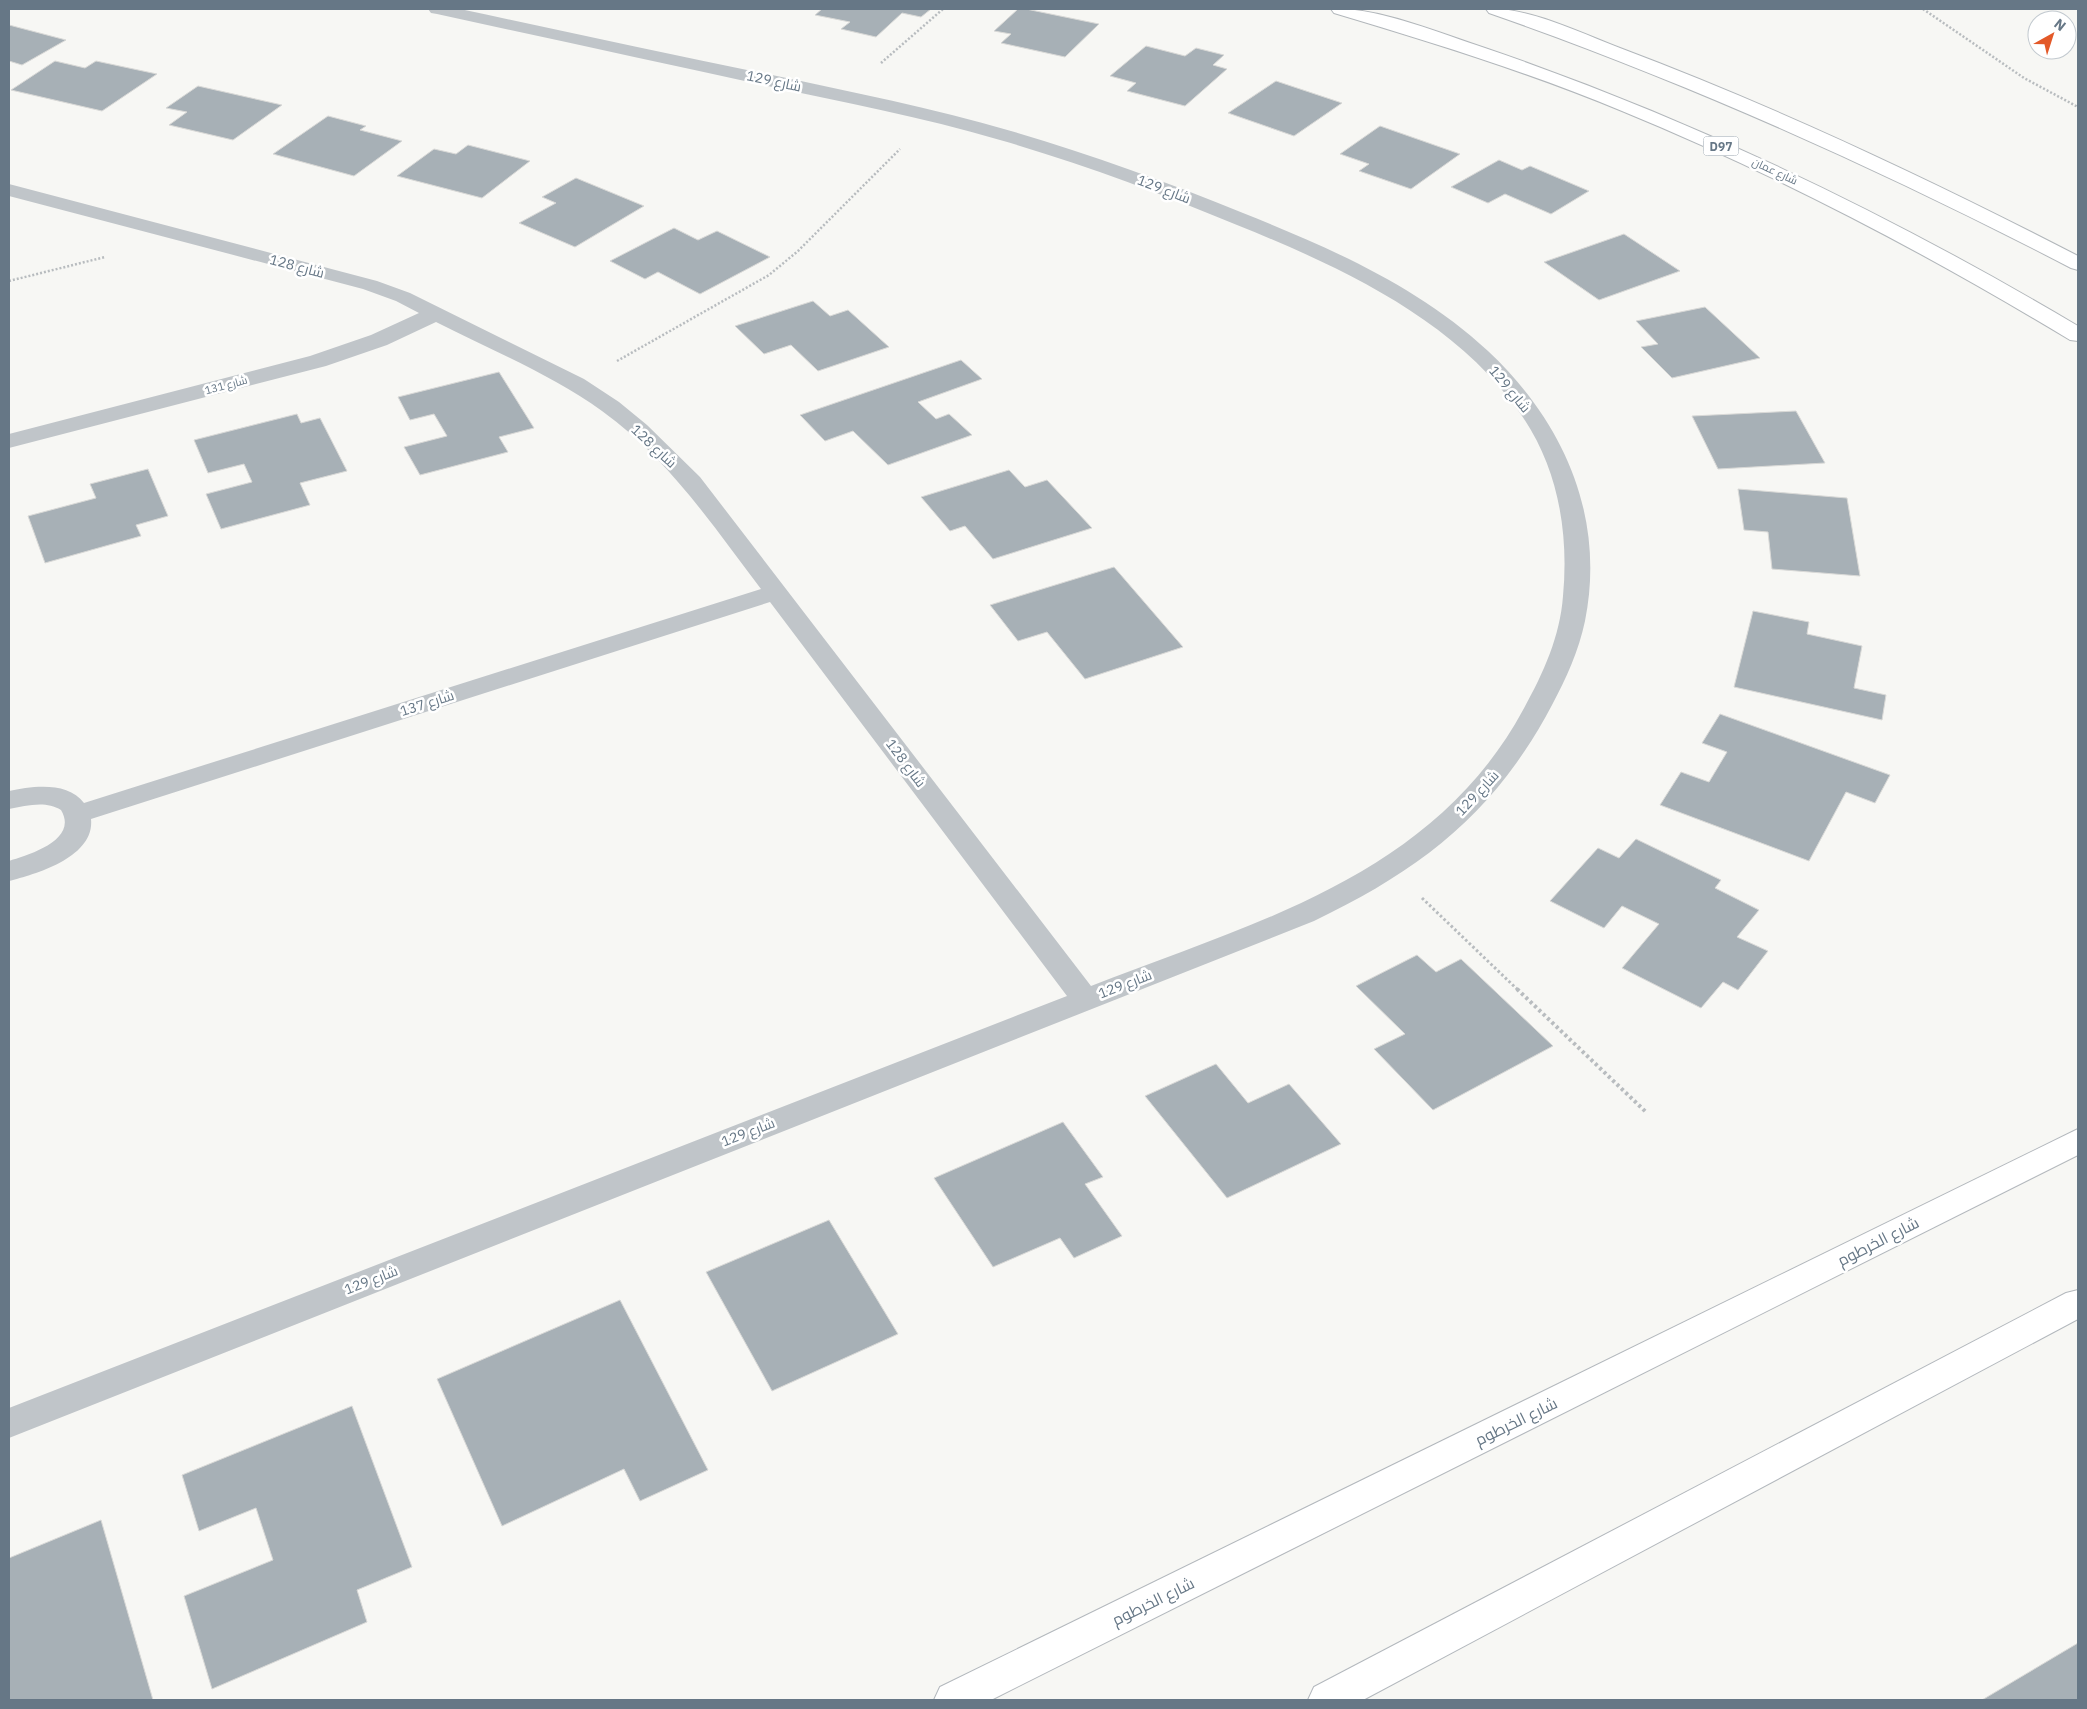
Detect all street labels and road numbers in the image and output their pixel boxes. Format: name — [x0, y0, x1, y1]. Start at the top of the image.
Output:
street label: شارع 129 — [745, 66, 803, 96]
road number: D97 — [1704, 136, 1738, 156]
street label: شارع عمان — [1750, 154, 1800, 188]
street label: شارع 129 — [1135, 171, 1193, 207]
street label: شارع 128 — [268, 250, 326, 282]
street label: شارع 129 — [1485, 362, 1535, 416]
street label: شارع 131 — [203, 373, 249, 398]
street label: شارع 128 — [628, 420, 680, 472]
street label: شارع 137 — [398, 686, 456, 720]
street label: شارع 128 — [882, 735, 930, 791]
street label: شارع 129 — [1451, 767, 1503, 819]
street label: شارع 129 — [1096, 966, 1154, 1002]
street label: شارع 129 — [719, 1114, 777, 1150]
street label: شارع الخرطوم — [1834, 1212, 1923, 1272]
street label: شارع 129 — [342, 1262, 400, 1298]
street label: شارع الخرطوم — [1472, 1392, 1561, 1451]
street label: شارع الخرطوم — [1109, 1572, 1198, 1631]

